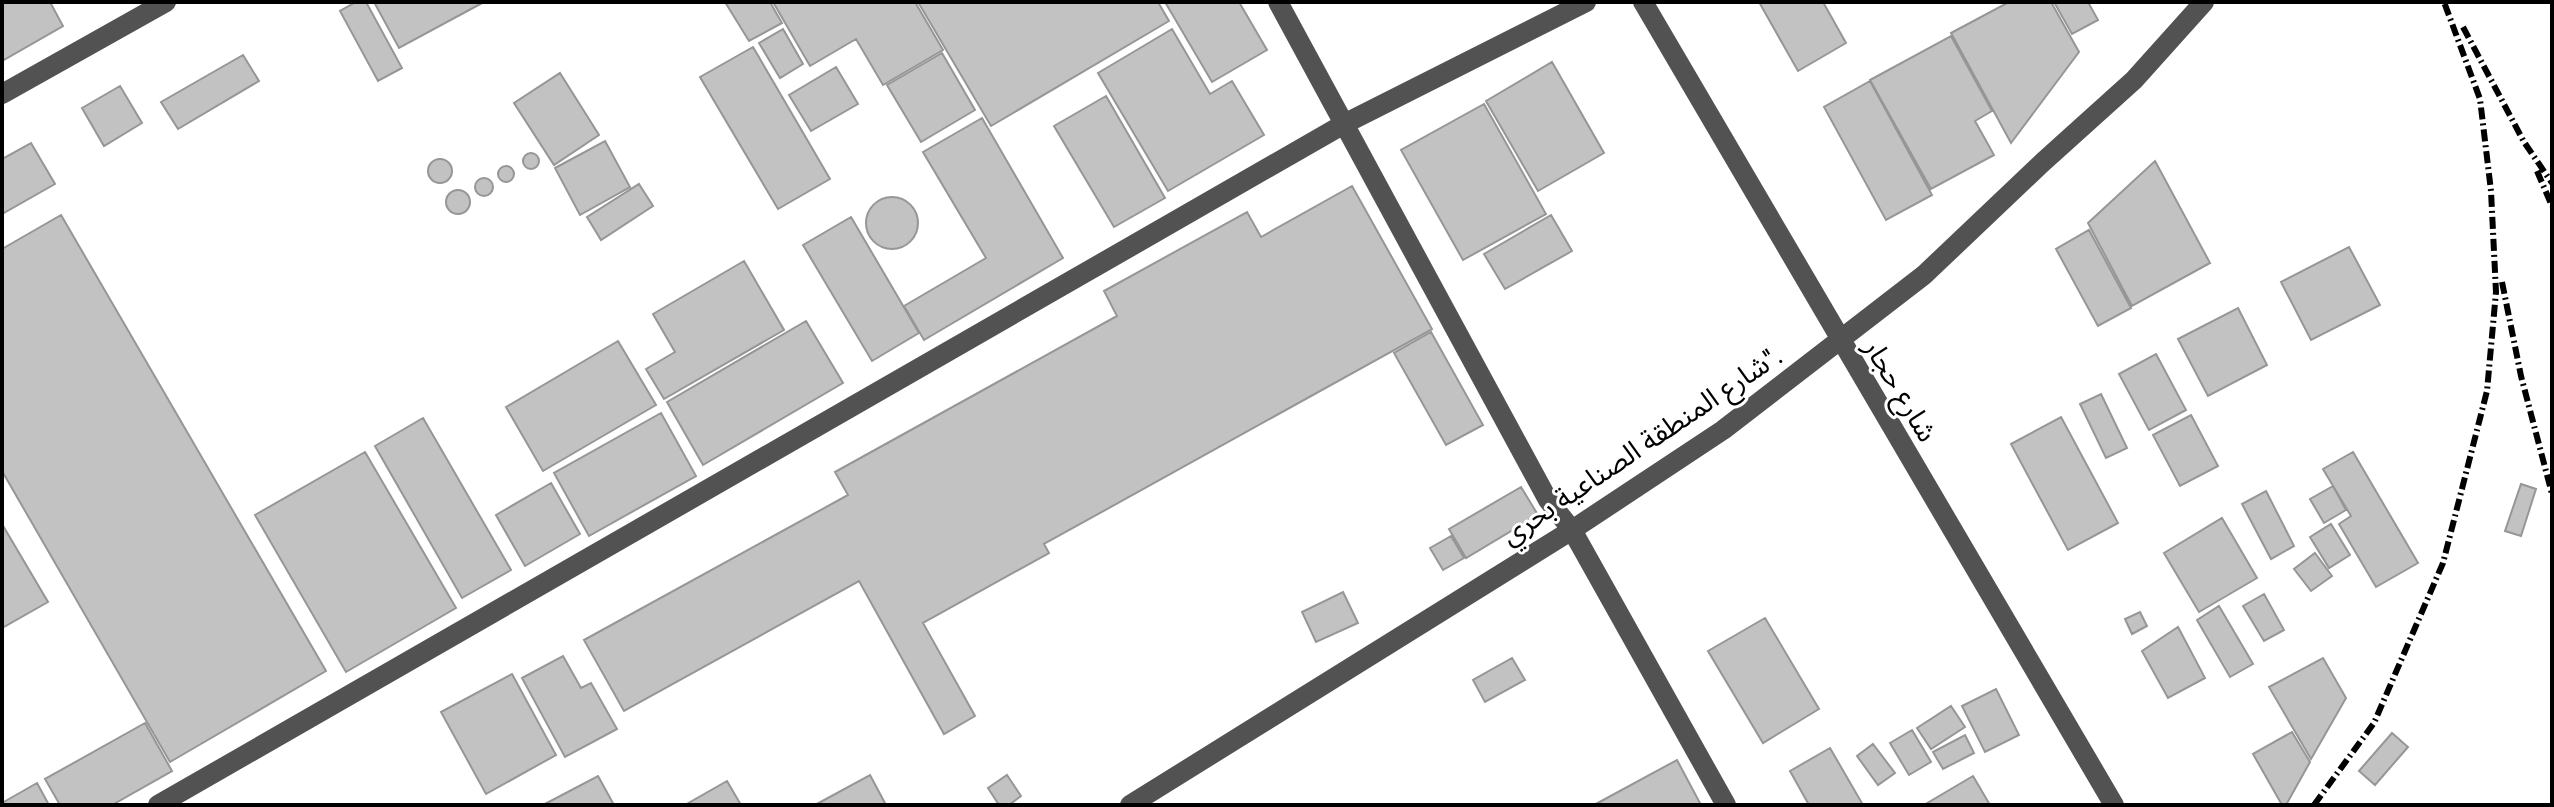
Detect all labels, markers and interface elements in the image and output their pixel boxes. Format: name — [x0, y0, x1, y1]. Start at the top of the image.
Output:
street label: شارع حجار — [1853, 331, 1945, 450]
street label: شارع المنطقة الصناعية بحري". — [1494, 338, 1790, 555]

